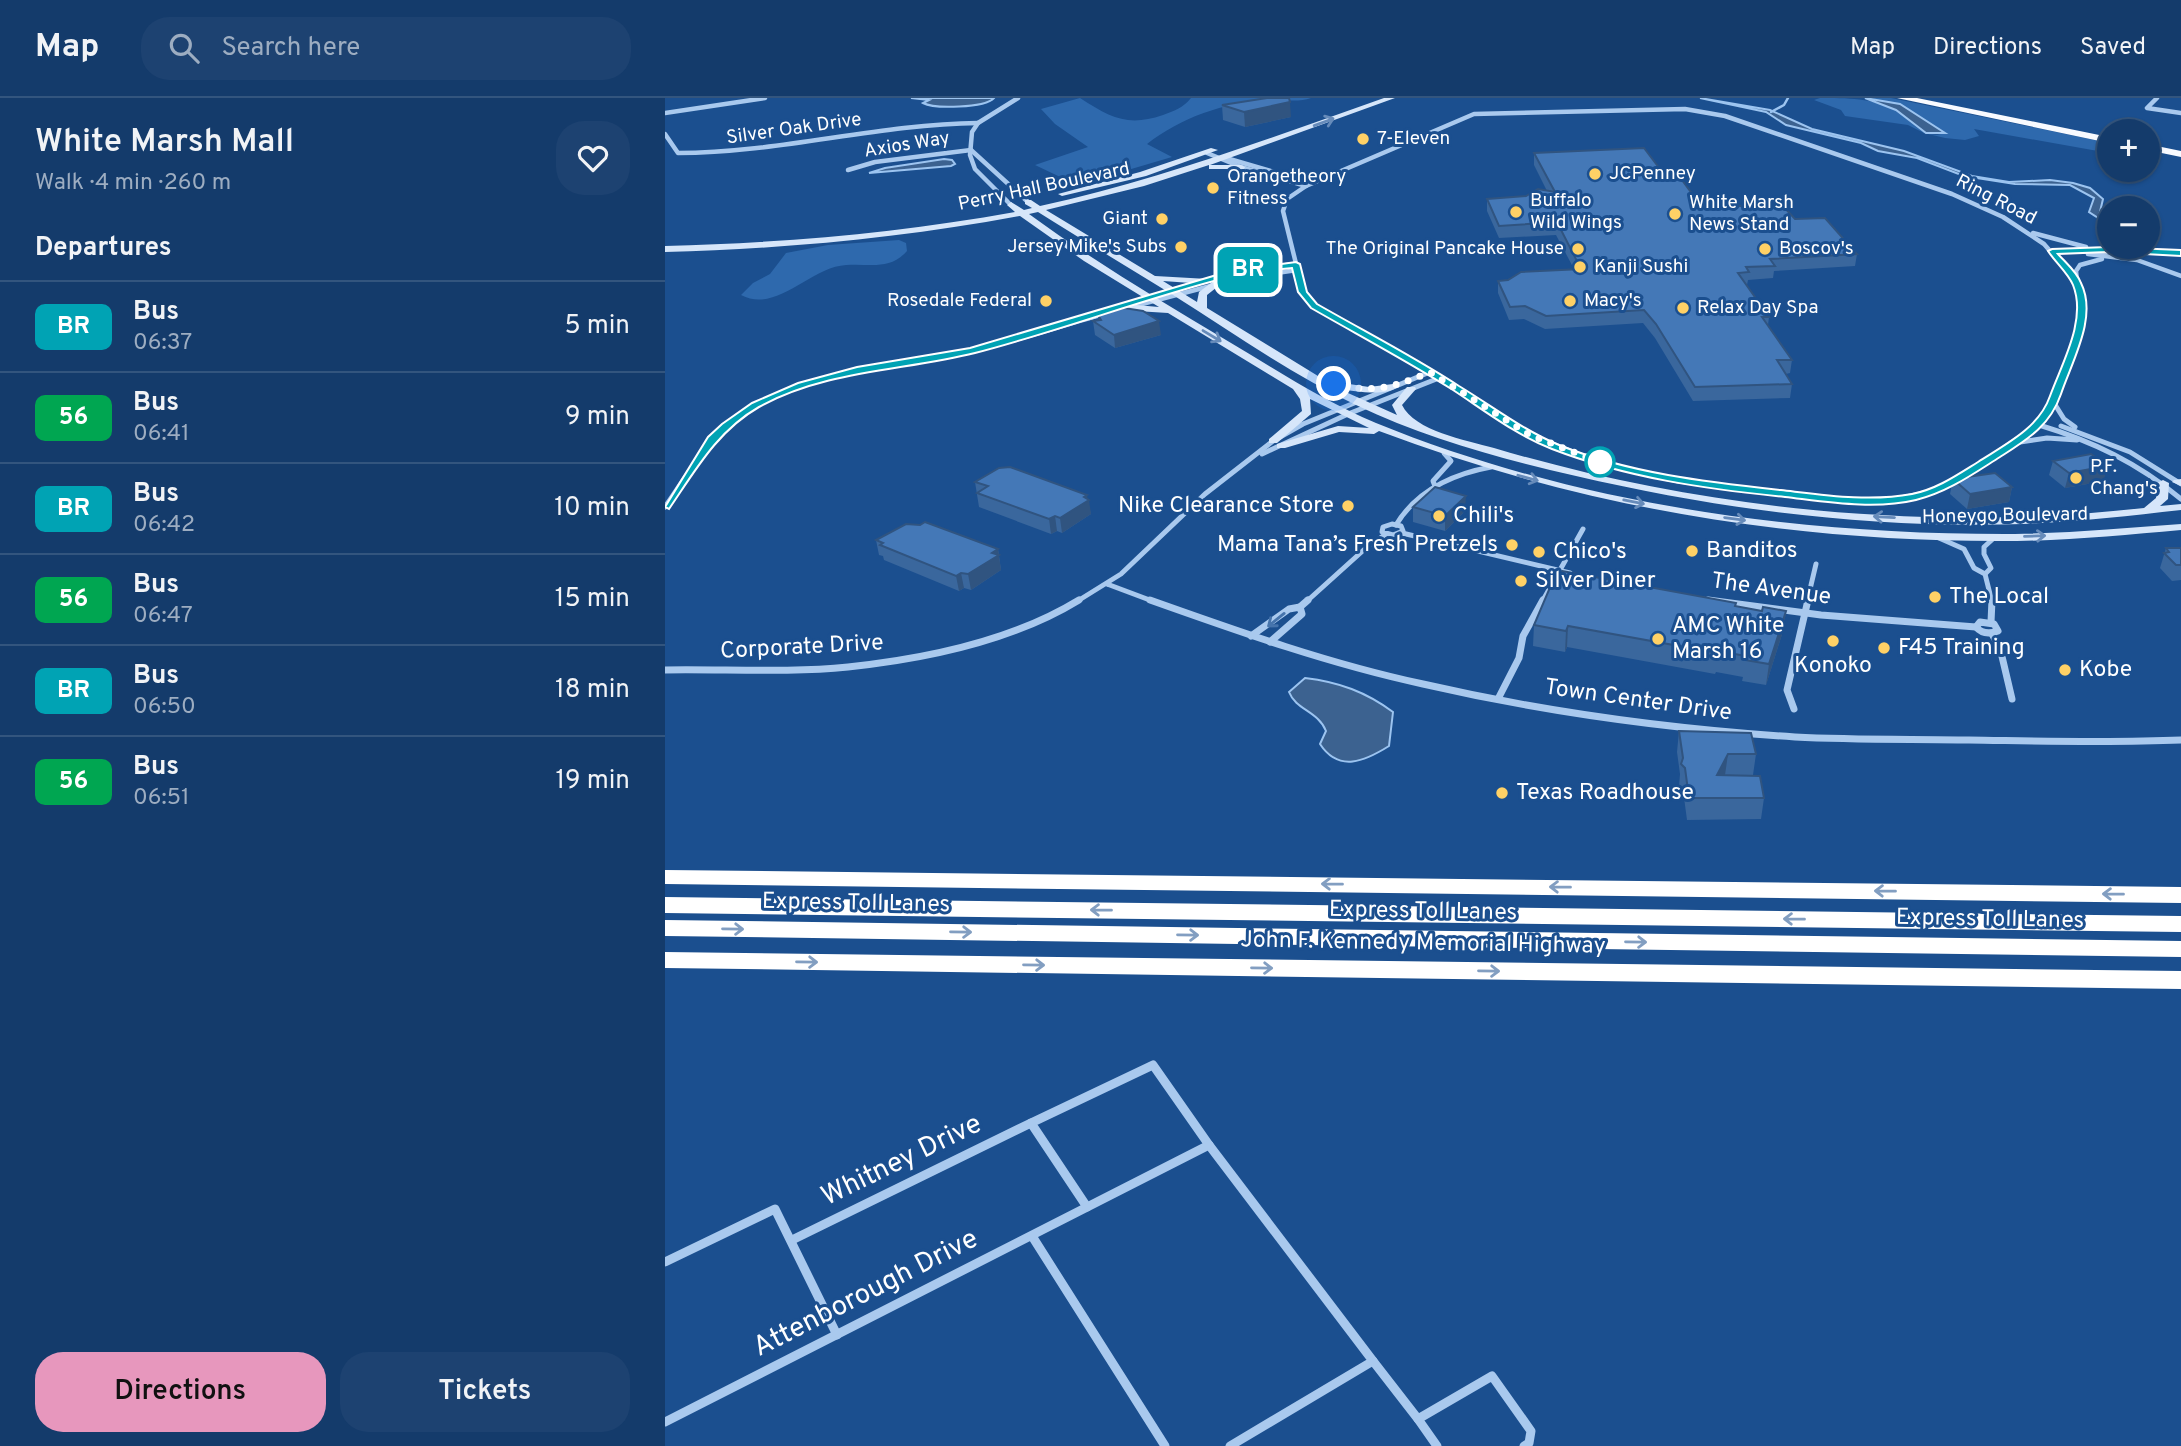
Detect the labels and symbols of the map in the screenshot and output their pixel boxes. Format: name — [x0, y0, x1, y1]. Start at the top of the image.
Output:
street label: Silver Oak Drive — [725, 108, 863, 150]
one-way arrow — [1313, 115, 1335, 127]
street label: Axios Way — [862, 126, 952, 164]
place label: 7-Eleven — [1377, 127, 1450, 151]
marker: 7-Eleven — [1355, 131, 1371, 147]
street label: Perry Hall Boulevard — [956, 157, 1132, 217]
place label: JCPenney — [1609, 162, 1696, 186]
place label: Orangetheory Fitness — [1227, 165, 1346, 211]
marker: JCPenney — [1587, 166, 1603, 182]
street label: Ring Road — [1952, 169, 2040, 231]
marker: Orangetheory Fitness — [1205, 180, 1221, 196]
place label: Buffalo Wild Wings — [1530, 189, 1622, 235]
place label: White Marsh News Stand — [1689, 191, 1794, 237]
marker: Buffalo Wild Wings — [1508, 204, 1524, 220]
marker: White Marsh News Stand — [1667, 206, 1683, 222]
place label: Giant — [1102, 207, 1148, 231]
marker: Giant — [1154, 211, 1170, 227]
place label: Jersey Mike's Subs — [1007, 235, 1167, 259]
place label: The Original Pancake House — [1326, 237, 1564, 261]
place label: Boscov's — [1779, 237, 1854, 261]
marker: Jersey Mike's Subs — [1173, 239, 1189, 255]
marker: The Original Pancake House — [1570, 241, 1586, 257]
marker: Boscov's — [1757, 241, 1773, 257]
line badge: BR — [1217, 247, 1279, 293]
place label: Kanji Sushi — [1594, 255, 1688, 279]
marker: Kanji Sushi — [1572, 259, 1588, 275]
place label: Rosedale Federal — [887, 289, 1032, 313]
place label: Macy's — [1584, 289, 1642, 313]
marker: Rosedale Federal — [1038, 293, 1054, 309]
marker: Macy's — [1562, 293, 1578, 309]
place label: Relax Day Spa — [1697, 296, 1818, 320]
marker: Relax Day Spa — [1675, 300, 1691, 316]
one-way arrow — [1202, 330, 1222, 344]
your location — [1316, 366, 1351, 401]
unlabelled marker — [1585, 447, 1615, 477]
place label: P.F. Chang's — [2090, 455, 2158, 501]
marker: P.F. Chang's — [2068, 470, 2084, 486]
one-way arrow — [1517, 472, 1539, 485]
place label: Nike Clearance Store — [1118, 492, 1334, 521]
one-way arrow — [1622, 496, 1645, 510]
marker: Nike Clearance Store — [1340, 498, 1356, 514]
place label: Chili's — [1453, 502, 1514, 531]
street label: Honeygo Boulevard — [1922, 503, 2088, 529]
marker: Chili's — [1431, 508, 1447, 524]
one-way arrow — [1873, 510, 1895, 523]
one-way arrow — [1723, 513, 1746, 526]
one-way arrow — [2024, 530, 2047, 543]
place label: Mama Tana’s Fresh Pretzels — [1217, 531, 1498, 560]
marker: Mama Tana’s Fresh Pretzels — [1504, 537, 1520, 553]
place label: Banditos — [1706, 537, 1798, 566]
place label: Chico's — [1553, 538, 1627, 567]
marker: Banditos — [1684, 543, 1700, 559]
marker: Chico's — [1531, 544, 1547, 560]
place label: Silver Diner — [1535, 567, 1656, 596]
street label: The Avenue — [1709, 567, 1833, 613]
marker: Silver Diner — [1513, 573, 1529, 589]
place label: The Local — [1949, 583, 2049, 612]
marker: The Local — [1927, 589, 1943, 605]
one-way arrow — [1267, 612, 1285, 628]
place label: AMC White Marsh 16 — [1672, 612, 1784, 667]
street label: Corporate Drive — [720, 629, 884, 667]
marker: AMC White Marsh 16 — [1650, 631, 1666, 647]
marker: Konoko — [1825, 633, 1841, 649]
place label: F45 Training — [1898, 634, 2025, 663]
marker: F45 Training — [1876, 640, 1892, 656]
place label: Konoko — [1794, 652, 1872, 681]
place label: Kobe — [2079, 656, 2132, 685]
marker: Kobe — [2057, 662, 2073, 678]
street label: Town Center Drive — [1542, 673, 1734, 729]
place label: Texas Roadhouse — [1516, 779, 1694, 808]
marker: Texas Roadhouse — [1494, 785, 1510, 801]
one-way arrow — [1321, 877, 1344, 891]
one-way arrow — [1549, 880, 1572, 894]
one-way arrow — [1874, 884, 1897, 898]
one-way arrow — [2102, 887, 2125, 901]
street label: Express Toll Lanes — [762, 888, 950, 920]
street label: Express Toll Lanes — [1329, 896, 1517, 928]
one-way arrow — [1090, 903, 1113, 917]
street label: Express Toll Lanes — [1896, 904, 2084, 936]
one-way arrow — [1783, 912, 1806, 926]
one-way arrow — [721, 922, 744, 936]
one-way arrow — [949, 925, 972, 939]
street label: John F. Kennedy Memorial Highway — [1240, 926, 1606, 962]
one-way arrow — [1176, 928, 1199, 942]
one-way arrow — [1624, 935, 1647, 948]
one-way arrow — [795, 955, 818, 969]
one-way arrow — [1022, 958, 1045, 972]
one-way arrow — [1250, 961, 1273, 975]
one-way arrow — [1477, 964, 1500, 977]
street label: Whitney Drive — [816, 1107, 988, 1215]
street label: Attenborough Drive — [747, 1222, 985, 1366]

